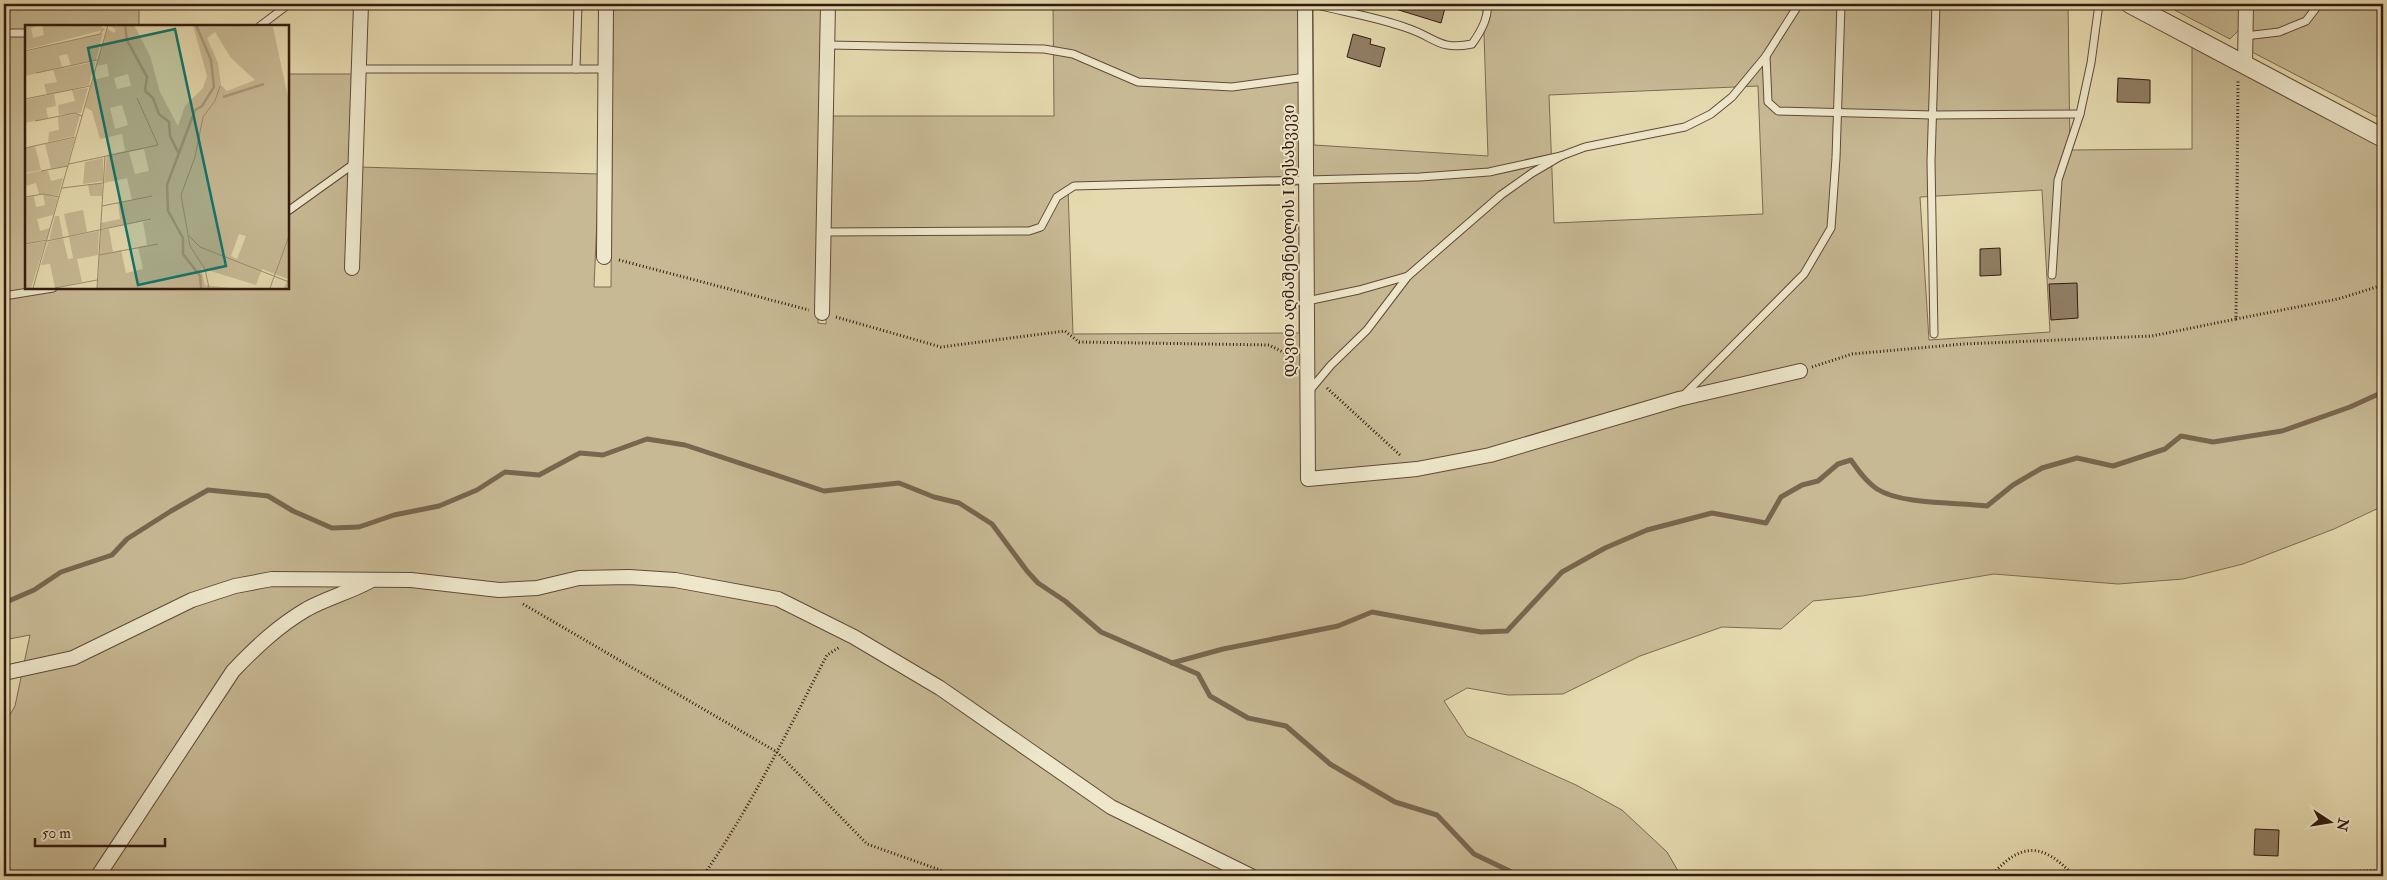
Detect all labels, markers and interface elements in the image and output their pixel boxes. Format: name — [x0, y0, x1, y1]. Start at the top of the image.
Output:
inset map — [25, 25, 289, 289]
street label: დავით აღმაშენებლის I შესახვევი — [1279, 105, 1299, 377]
north arrow — [2304, 798, 2354, 848]
scale bar — [35, 815, 165, 847]
text: N — [2333, 816, 2352, 833]
text: 50 m — [42, 824, 71, 843]

